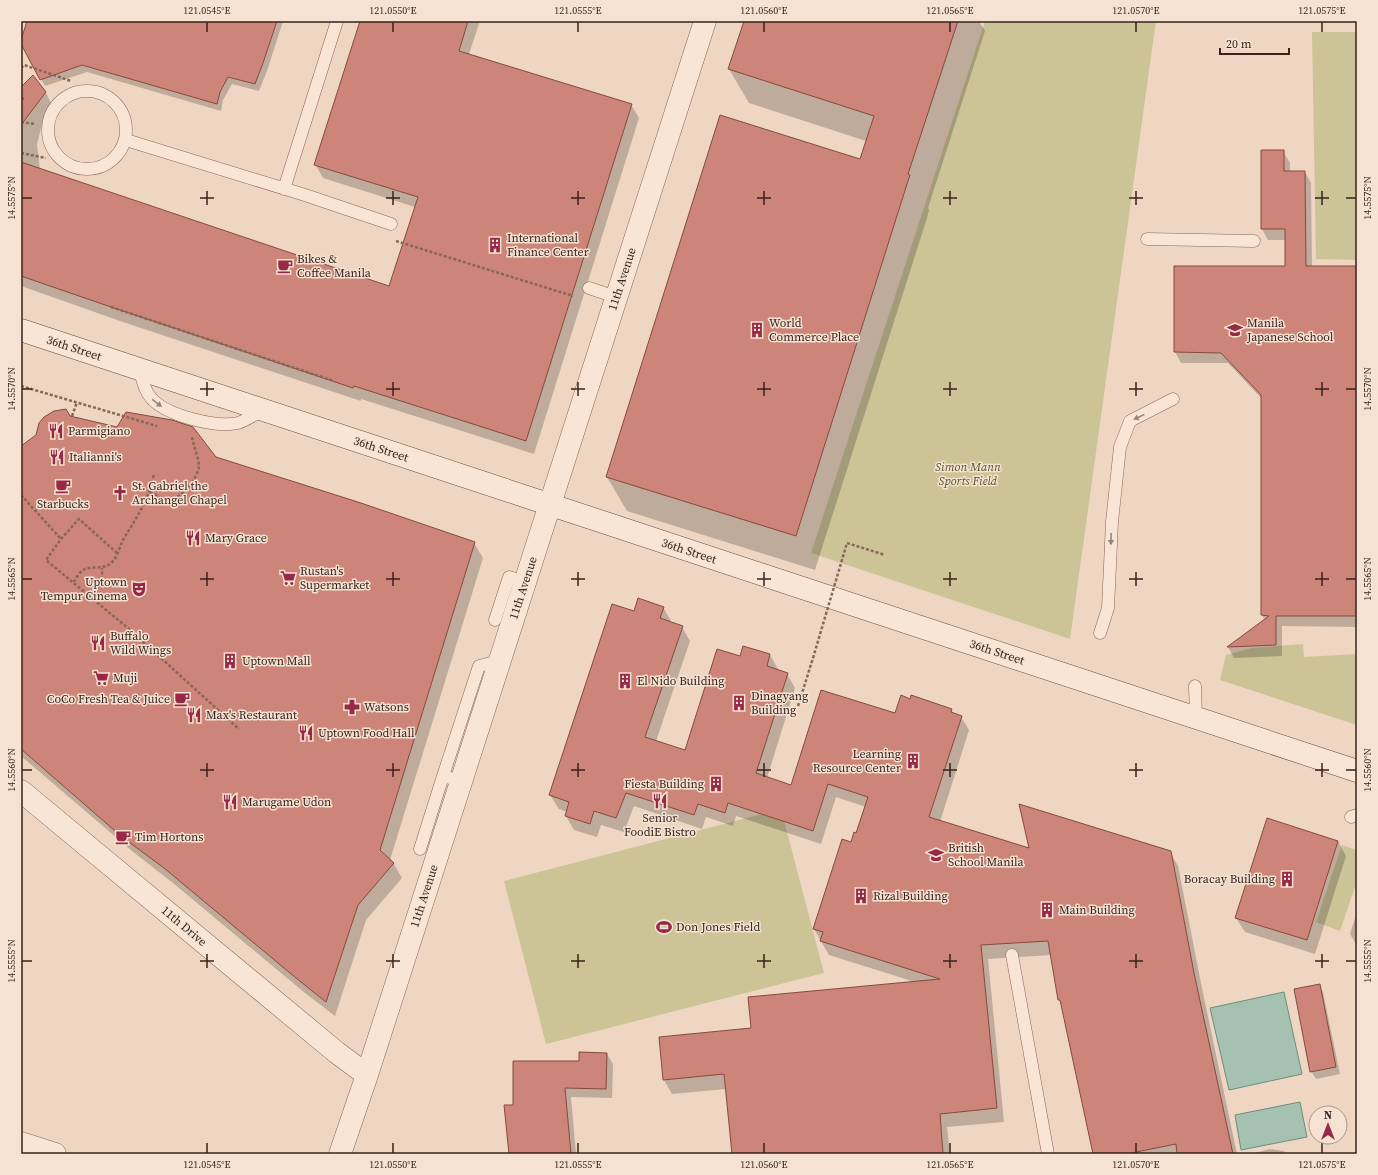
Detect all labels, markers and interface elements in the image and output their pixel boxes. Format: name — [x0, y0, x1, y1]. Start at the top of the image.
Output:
text: 121.0545°E — [183, 4, 231, 17]
text: 121.0550°E — [369, 4, 417, 17]
text: 121.0555°E — [554, 4, 602, 17]
text: 121.0560°E — [740, 4, 788, 17]
text: 121.0565°E — [926, 4, 974, 17]
text: 121.0570°E — [1112, 4, 1160, 17]
text: 121.0575°E — [1298, 4, 1346, 17]
scale bar — [1220, 30, 1289, 56]
text: 20 m — [1226, 36, 1252, 52]
text: 14.5575°N — [5, 176, 18, 220]
text: 14.5575°N — [1361, 176, 1374, 220]
place label: International Finance Center — [507, 230, 589, 260]
building icon: International Finance Center — [486, 236, 504, 254]
street label: 11th Avenue — [604, 245, 640, 313]
place label: Bikes & Coffee Manila — [297, 251, 372, 281]
cafe icon: Bikes & Coffee Manila — [276, 257, 294, 275]
place label: World Commerce Place — [769, 315, 859, 345]
place label: Manila Japanese School — [1246, 315, 1334, 345]
building icon: World Commerce Place — [748, 321, 766, 339]
school or university icon: Manila Japanese School — [1226, 321, 1244, 339]
street label: 36th Street — [44, 332, 104, 364]
text: 14.5570°N — [5, 367, 18, 411]
text: 14.5570°N — [1361, 367, 1374, 411]
one-way arrow — [152, 399, 163, 407]
one-way arrow — [1133, 414, 1144, 420]
restaurant icon: Parmigiano — [47, 422, 65, 440]
place label: Parmigiano — [68, 423, 131, 439]
street label: 36th Street — [351, 433, 411, 465]
restaurant icon: Italianni's — [48, 448, 66, 466]
place label: Italianni's — [69, 449, 122, 465]
park label: Simon Mann Sports Field — [935, 459, 1001, 489]
cafe icon: Starbucks — [54, 477, 72, 495]
place label: St. Gabriel the Archangel Chapel — [132, 478, 227, 508]
church icon: St. Gabriel the Archangel Chapel — [111, 484, 129, 502]
place label: Starbucks — [37, 496, 89, 512]
restaurant icon: Mary Grace — [184, 529, 202, 547]
place label: Mary Grace — [205, 530, 267, 546]
one-way arrow — [1108, 533, 1115, 545]
street label: 36th Street — [659, 535, 719, 567]
street label: 11th Avenue — [505, 554, 541, 622]
text: 14.5565°N — [5, 557, 18, 601]
text: 14.5565°N — [1361, 557, 1374, 601]
place label: Rustan's Supermarket — [300, 563, 369, 593]
supermarket icon: Rustan's Supermarket — [279, 569, 297, 587]
place label: Uptown Tempur Cinema — [41, 574, 128, 604]
theatre icon: Uptown Tempur Cinema — [130, 580, 148, 598]
place label: Buffalo Wild Wings — [110, 628, 171, 658]
restaurant icon: Buffalo Wild Wings — [89, 634, 107, 652]
street label: 36th Street — [967, 636, 1027, 668]
building icon: Uptown Mall — [221, 652, 239, 670]
place label: Uptown Mall — [242, 653, 311, 669]
supermarket icon: Muji — [92, 669, 110, 687]
place label: Muji — [113, 670, 138, 686]
building icon: El Nido Building — [616, 672, 634, 690]
place label: El Nido Building — [637, 673, 725, 689]
place label: Dinagyang Building — [751, 688, 808, 718]
cafe icon: CoCo Fresh Tea & Juice — [173, 690, 191, 708]
place label: CoCo Fresh Tea & Juice — [47, 691, 170, 707]
building icon: Dinagyang Building — [730, 694, 748, 712]
pharmacy icon: Watsons — [343, 698, 361, 716]
place label: Watsons — [364, 699, 409, 715]
restaurant icon: Max's Restaurant — [185, 706, 203, 724]
place label: Max's Restaurant — [206, 707, 297, 723]
restaurant icon: Uptown Food Hall — [297, 724, 315, 742]
place label: Uptown Food Hall — [318, 725, 415, 741]
place label: Learning Resource Center — [813, 746, 901, 776]
text: 14.5560°N — [5, 748, 18, 792]
text: 14.5560°N — [1361, 748, 1374, 792]
building icon: Learning Resource Center — [904, 752, 922, 770]
building icon: Fiesta Building — [707, 775, 725, 793]
place label: Fiesta Building — [624, 776, 704, 792]
restaurant icon: Senior FoodiE Bistro — [651, 792, 669, 810]
restaurant icon: Marugame Udon — [221, 793, 239, 811]
place label: Marugame Udon — [242, 794, 331, 810]
place label: Senior FoodiE Bistro — [624, 810, 696, 840]
cafe icon: Tim Hortons — [114, 828, 132, 846]
place label: Tim Hortons — [135, 829, 204, 845]
place label: British School Manila — [948, 840, 1024, 870]
school or university icon: British School Manila — [927, 846, 945, 864]
street label: 11th Avenue — [406, 862, 442, 930]
building icon: Boracay Building — [1278, 870, 1296, 888]
place label: Boracay Building — [1184, 871, 1275, 887]
building icon: Rizal Building — [852, 887, 870, 905]
place label: Rizal Building — [873, 888, 948, 904]
building icon: Main Building — [1038, 901, 1056, 919]
street label: 11th Drive — [158, 902, 210, 950]
place label: Main Building — [1059, 902, 1135, 918]
sports icon: Don Jones Field — [655, 918, 673, 936]
place label: Don Jones Field — [676, 919, 760, 935]
text: 14.5555°N — [5, 939, 18, 983]
text: 14.5555°N — [1361, 939, 1374, 983]
north arrow — [1308, 1105, 1348, 1145]
text: N — [1324, 1108, 1332, 1123]
text: 121.0545°E — [183, 1158, 231, 1171]
text: 121.0550°E — [369, 1158, 417, 1171]
text: 121.0555°E — [554, 1158, 602, 1171]
text: 121.0560°E — [740, 1158, 788, 1171]
text: 121.0565°E — [926, 1158, 974, 1171]
text: 121.0570°E — [1112, 1158, 1160, 1171]
text: 121.0575°E — [1298, 1158, 1346, 1171]

